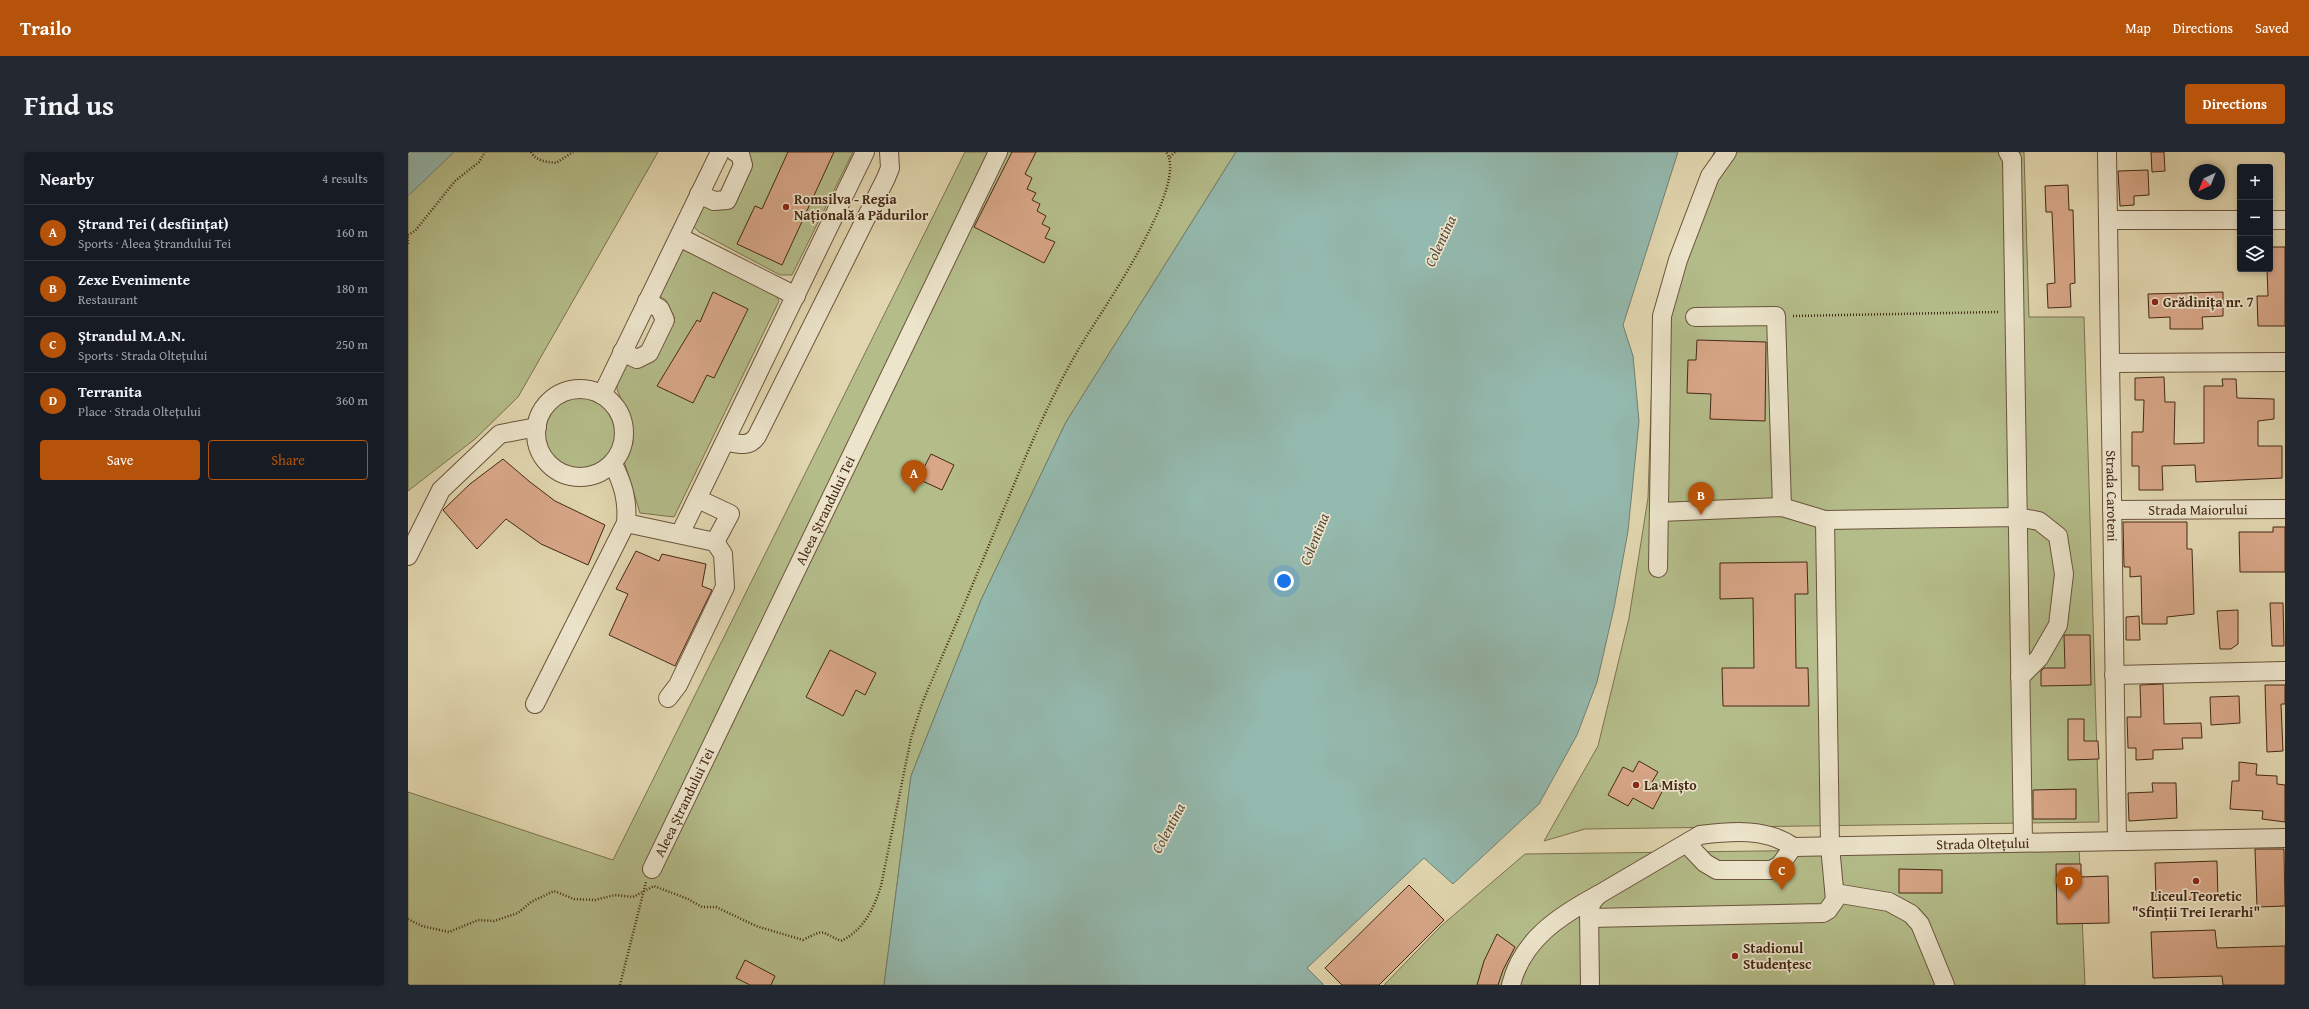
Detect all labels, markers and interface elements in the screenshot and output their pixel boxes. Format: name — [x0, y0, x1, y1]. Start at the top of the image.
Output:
text: Trailo — [20, 14, 71, 42]
text: Map — [2125, 18, 2151, 38]
text: Directions — [2173, 18, 2233, 38]
text: Saved — [2255, 18, 2289, 38]
text: Find us — [24, 84, 114, 125]
button: Directions — [2185, 84, 2285, 124]
north arrow — [2189, 164, 2225, 200]
map controls — [2237, 164, 2273, 272]
button: + — [2237, 164, 2273, 200]
text: Nearby — [40, 166, 94, 191]
text: 4 results — [322, 169, 368, 188]
place label: Romsilva - Regia Națională a Pădurilor — [794, 189, 929, 225]
button: − — [2237, 200, 2273, 236]
marker: Romsilva - Regia Națională a Pădurilor — [781, 202, 791, 212]
water label: Colentina — [1419, 212, 1461, 270]
text: Ștrand Tei ( desființat) — [78, 213, 229, 234]
text: A — [49, 223, 57, 242]
text: 160 m — [336, 223, 368, 242]
text: Sports · Aleea Ștrandului Tei — [78, 234, 231, 253]
button: layers — [2237, 236, 2273, 272]
text: Zexe Evenimente — [78, 269, 190, 290]
text: B — [49, 279, 57, 298]
text: 180 m — [336, 279, 368, 298]
text: Restaurant — [78, 290, 138, 309]
place label: Grădinița nr. 7 — [2163, 292, 2254, 312]
marker: Grădinița nr. 7 — [2150, 297, 2160, 307]
text: Ștrandul M.A.N. — [78, 325, 185, 346]
text: C — [49, 335, 57, 354]
text: 250 m — [336, 335, 368, 354]
text: Sports · Strada Oltețului — [78, 346, 207, 365]
text: Terranita — [78, 381, 142, 402]
text: D — [49, 391, 57, 410]
text: 360 m — [336, 391, 368, 410]
text: Place · Strada Oltețului — [78, 402, 201, 421]
button: Save — [40, 440, 200, 480]
button: Share — [208, 440, 368, 480]
street label: Strada Caroteni — [2101, 450, 2123, 542]
street label: Aleea Ștrandului Tei — [790, 453, 860, 568]
pin: A — [901, 460, 927, 493]
pin: B — [1688, 482, 1714, 515]
street label: Strada Maiorului — [2148, 499, 2248, 520]
water label: Colentina — [1294, 510, 1334, 568]
your location — [1274, 571, 1294, 591]
street label: Aleea Ștrandului Tei — [649, 745, 719, 860]
place label: La Mișto — [1644, 775, 1697, 795]
marker: La Mișto — [1631, 780, 1641, 790]
water label: Colentina — [1146, 799, 1190, 857]
street label: Strada Oltețului — [1936, 833, 2030, 854]
pin: C — [1769, 857, 1795, 890]
pin: D — [2056, 867, 2082, 900]
marker: Liceul Teoretic "Sfinții Trei Ierarhi" — [2191, 876, 2201, 886]
place label: Liceul Teoretic "Sfinții Trei Ierarhi" — [2132, 886, 2260, 922]
place label: Stadionul Studențesc — [1743, 938, 1812, 974]
marker: Stadionul Studențesc — [1730, 951, 1740, 961]

